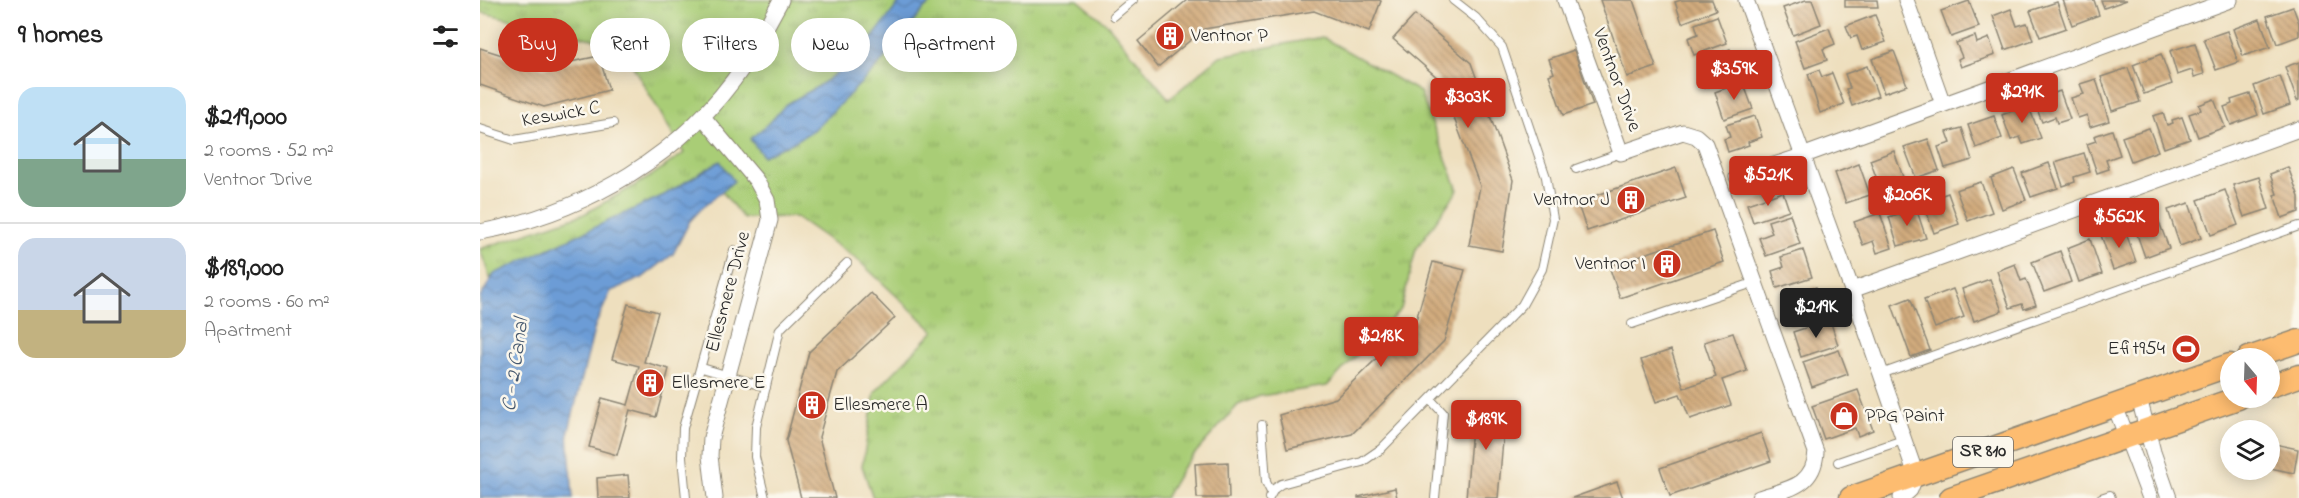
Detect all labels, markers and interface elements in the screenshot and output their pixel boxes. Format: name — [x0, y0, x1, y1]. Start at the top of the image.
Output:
text: 9 homes — [18, 17, 103, 55]
chip: Buy — [498, 18, 578, 72]
chip: Rent — [590, 18, 670, 72]
chip: Filters — [682, 18, 779, 72]
chip: New — [791, 18, 870, 72]
chip: Apartment — [882, 18, 1017, 72]
icon: filters — [429, 20, 462, 53]
building icon: Ventnor P — [1154, 20, 1186, 52]
place label: Ventnor P — [1190, 22, 1268, 51]
street label: Ventnor Drive — [1584, 23, 1648, 136]
pin: $359K — [1692, 50, 1776, 101]
text: $359K — [1710, 55, 1758, 84]
pin: $291K — [1980, 73, 2064, 124]
pin: $303K — [1426, 78, 1510, 129]
text: $291K — [2000, 78, 2044, 107]
text: $303K — [1445, 83, 1491, 112]
street label: Keswick C — [519, 94, 603, 136]
text: $219,000 — [204, 99, 287, 137]
icon: home — [66, 111, 138, 183]
text: 2 rooms · 52 m² — [204, 137, 334, 166]
pin: $521K — [1726, 156, 1810, 207]
text: $521K — [1743, 161, 1793, 190]
text: Ventnor Drive — [204, 166, 312, 195]
pin: $206K — [1865, 176, 1949, 227]
text: $206K — [1882, 181, 1932, 210]
building icon: Ventnor J — [1615, 184, 1647, 216]
place label: Ventnor J — [1533, 186, 1610, 215]
pin: $562K — [2077, 198, 2161, 249]
text: $562K — [2093, 203, 2145, 232]
street label: Ellesmere Drive — [699, 228, 759, 356]
building icon: Ventnor I — [1651, 248, 1683, 280]
text: $189,000 — [204, 250, 284, 288]
place label: Ventnor I — [1574, 250, 1646, 279]
icon: home — [66, 262, 138, 334]
text: 2 rooms · 60 m² — [204, 288, 330, 317]
pin: $219K — [1774, 288, 1858, 339]
text: $219K — [1794, 293, 1838, 322]
water label: C - 2 Canal — [495, 314, 538, 413]
text: Apartment — [204, 317, 292, 346]
pin: $218K — [1339, 317, 1423, 368]
text: $218K — [1358, 322, 1404, 351]
sports icon: Efit954 — [2170, 333, 2202, 365]
place label: Efit954 — [2108, 335, 2165, 364]
north arrow — [2220, 348, 2280, 408]
map controls — [2220, 348, 2280, 480]
building icon: Ellesmere E — [634, 367, 666, 399]
place label: Ellesmere E — [671, 369, 766, 398]
building icon: Ellesmere A — [796, 389, 828, 421]
place label: Ellesmere A — [833, 391, 928, 420]
pin: $189K — [1444, 400, 1528, 451]
shop icon: PPG Paint — [1828, 400, 1860, 432]
place label: PPG Paint — [1865, 402, 1945, 431]
text: $189K — [1465, 405, 1507, 434]
button: layers — [2220, 420, 2280, 480]
road number: SR 810 — [1953, 437, 2013, 467]

